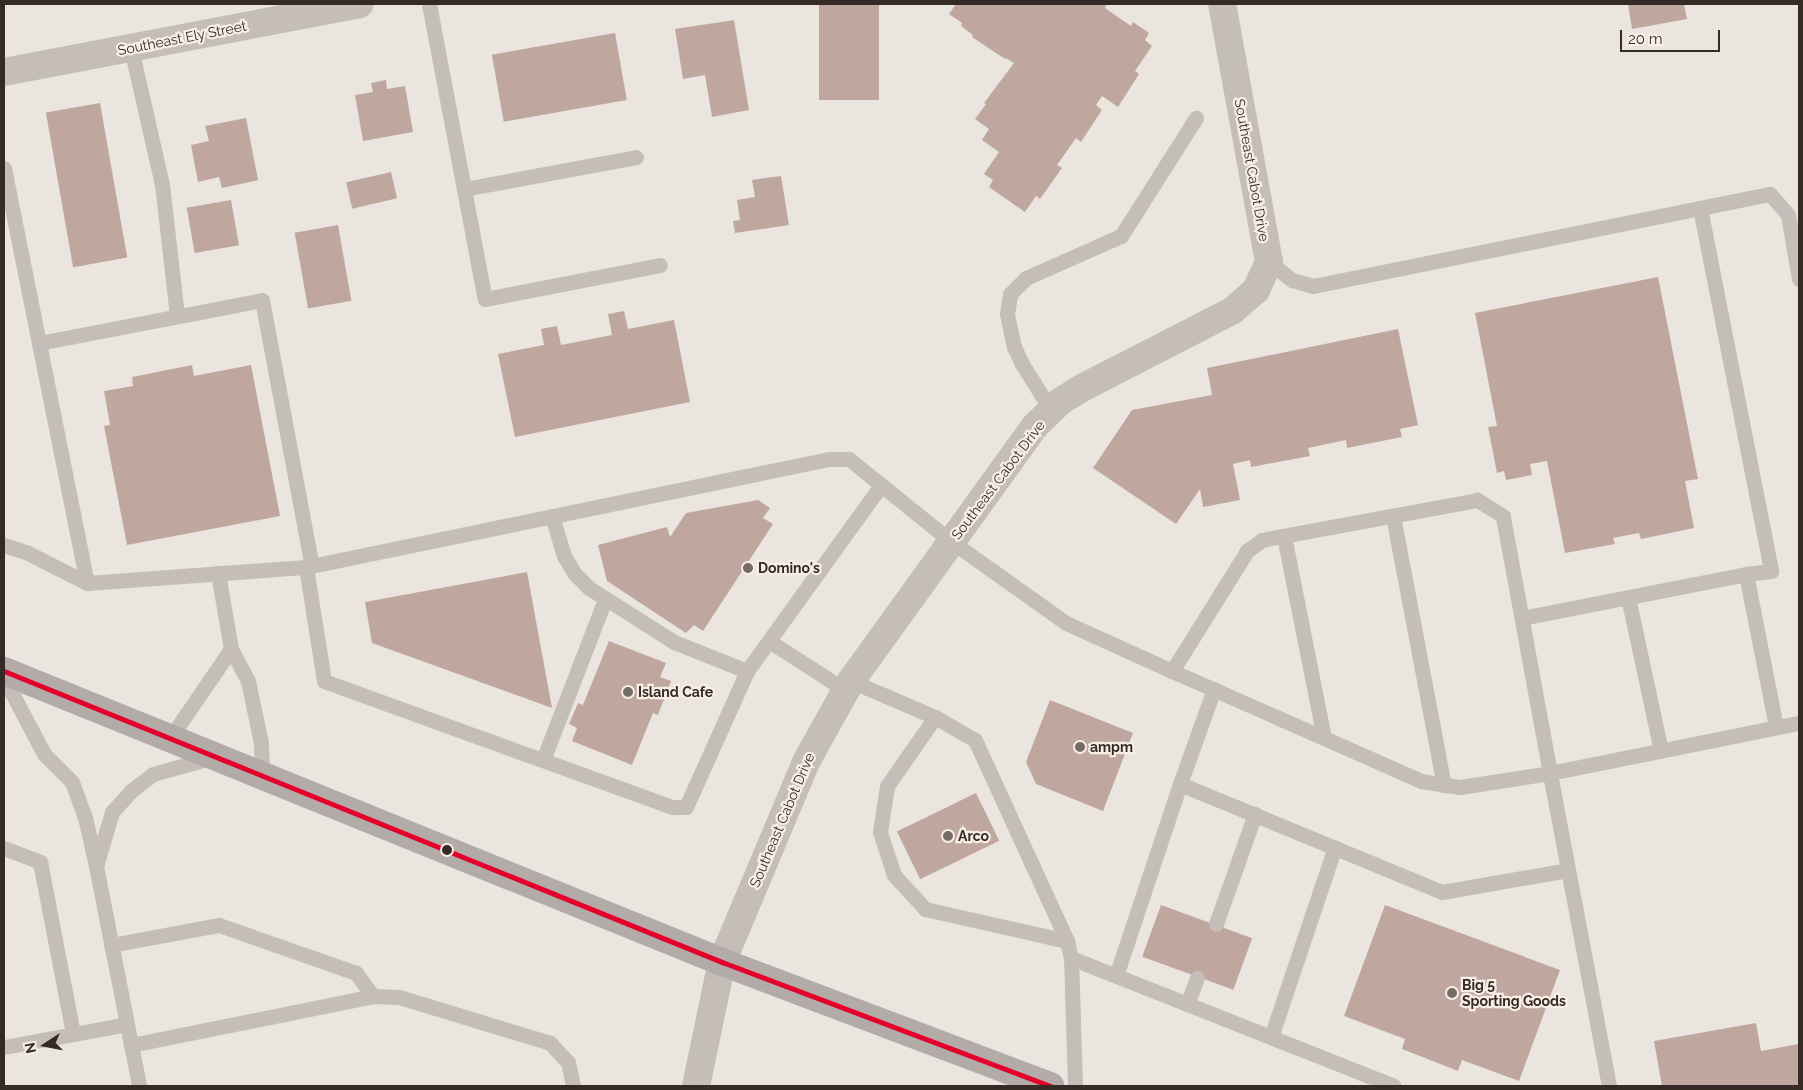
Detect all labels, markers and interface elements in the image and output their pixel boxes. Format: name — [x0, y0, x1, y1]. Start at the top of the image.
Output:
street label: Southeast Ely Street — [116, 17, 248, 59]
scale bar — [1623, 20, 1723, 52]
text: 20 m — [1628, 30, 1663, 48]
street label: Southeast Cabot Drive — [1231, 97, 1273, 243]
street label: Southeast Cabot Drive — [948, 417, 1048, 543]
place label: Domino's — [758, 560, 820, 576]
marker: Domino's — [742, 562, 754, 574]
place label: Island Cafe — [638, 684, 713, 700]
marker: Island Cafe — [622, 686, 634, 698]
place label: ampm — [1090, 739, 1133, 755]
marker: ampm — [1074, 741, 1086, 753]
street label: Southeast Cabot Drive — [746, 750, 818, 890]
place label: Arco — [958, 828, 989, 844]
marker: Arco — [942, 830, 954, 842]
unlabelled marker — [442, 845, 452, 855]
place label: Big 5 Sporting Goods — [1462, 977, 1566, 1010]
marker: Big 5 Sporting Goods — [1446, 987, 1458, 999]
north arrow — [20, 1020, 70, 1070]
text: N — [21, 1041, 39, 1055]

